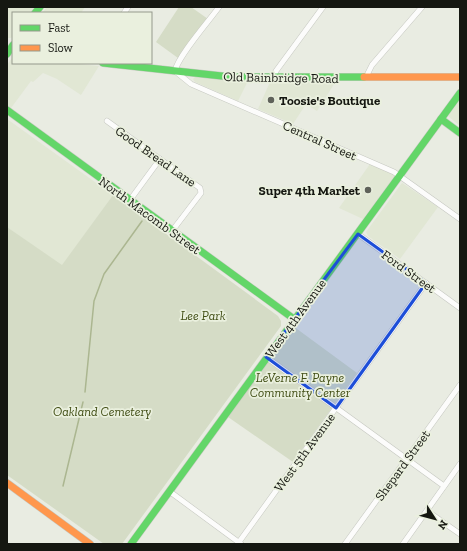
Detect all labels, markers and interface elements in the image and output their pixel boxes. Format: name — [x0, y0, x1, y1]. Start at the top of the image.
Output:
legend — [12, 12, 152, 64]
text: Fast — [48, 21, 71, 35]
text: Slow — [48, 41, 74, 55]
street label: Old Bainbridge Road — [223, 69, 339, 86]
place label: Toosie's Boutique — [279, 93, 381, 108]
marker: Toosie's Boutique — [266, 95, 276, 105]
street label: Central Street — [281, 118, 359, 163]
street label: Good Bread Lane — [112, 123, 199, 190]
street label: North Macomb Street — [96, 173, 204, 257]
place label: Super 4th Market — [259, 183, 361, 198]
marker: Super 4th Market — [363, 185, 373, 195]
street label: Ford Street — [379, 247, 439, 296]
street label: West 4th Avenue — [262, 276, 329, 361]
park label: Lee Park — [180, 308, 226, 323]
park label: LeVerne F. Payne Community Center — [250, 370, 351, 400]
park label: Oakland Cemetery — [53, 404, 151, 419]
street label: West 5th Avenue — [271, 410, 338, 495]
street label: Shepard Street — [372, 427, 433, 504]
north arrow — [415, 499, 455, 539]
text: N — [435, 517, 450, 532]

